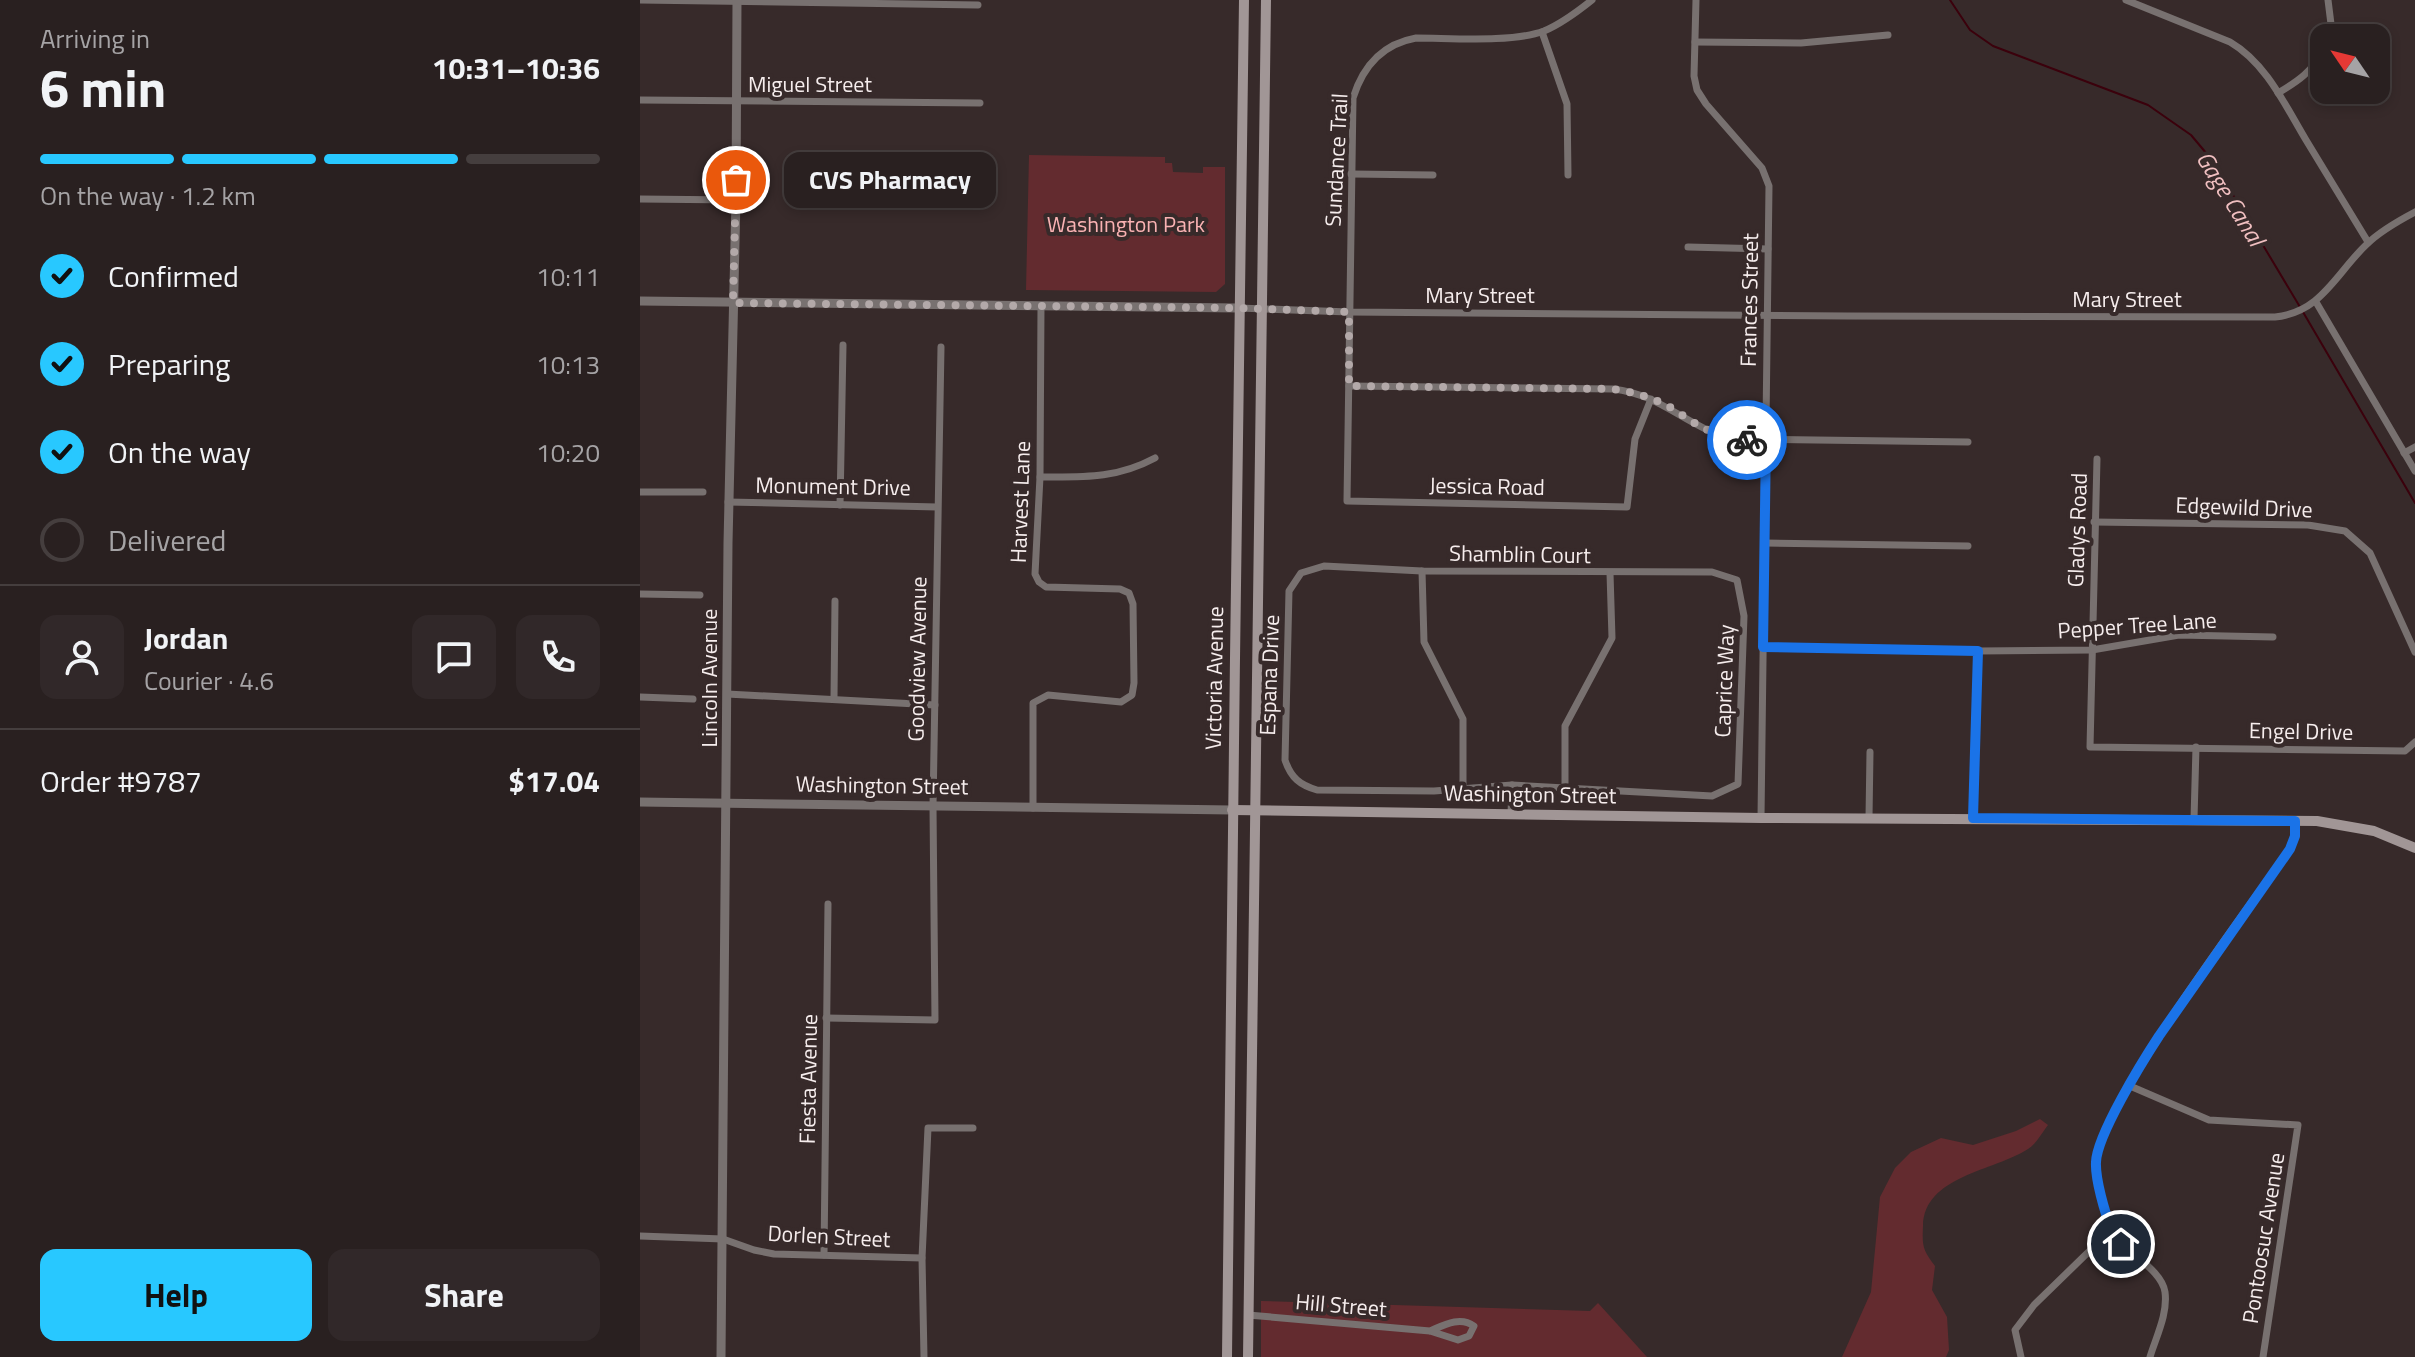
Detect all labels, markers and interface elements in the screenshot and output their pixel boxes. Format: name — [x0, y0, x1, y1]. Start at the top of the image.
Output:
text: Arriving in — [40, 19, 150, 58]
north arrow — [2310, 24, 2390, 104]
map controls — [2310, 24, 2390, 104]
text: 10:31–10:36 — [432, 45, 600, 91]
text: 6 min — [40, 48, 166, 127]
street label: Miguel Street — [748, 67, 872, 101]
street label: Sundance Trail — [1316, 92, 1356, 228]
water label: Gage Canal — [2188, 143, 2276, 255]
pin — [702, 146, 770, 214]
callout: CVS Pharmacy — [784, 152, 996, 208]
icon: bag — [714, 158, 758, 202]
text: CVS Pharmacy — [809, 160, 971, 199]
text: On the way · 1.2 km — [40, 176, 256, 215]
park label: Washington Park — [1047, 207, 1206, 241]
street label: Frances Street — [1731, 232, 1767, 367]
text: Confirmed — [108, 253, 239, 299]
icon: check — [40, 254, 84, 298]
text: 10:11 — [536, 257, 600, 296]
street label: Mary Street — [1425, 278, 1535, 312]
street label: Mary Street — [2072, 282, 2182, 316]
text: Preparing — [108, 341, 230, 387]
icon: check — [40, 342, 84, 386]
text: 10:13 — [536, 345, 600, 384]
courier — [1707, 400, 1787, 480]
icon: bike — [1725, 418, 1769, 462]
text: On the way — [108, 429, 251, 475]
icon: check — [40, 430, 84, 474]
text: 10:20 — [536, 433, 600, 472]
street label: Harvest Lane — [1001, 440, 1039, 564]
street label: Monument Drive — [755, 468, 911, 504]
street label: Jessica Road — [1429, 468, 1545, 504]
street label: Gladys Road — [2058, 472, 2096, 588]
street label: Edgewild Drive — [2175, 488, 2313, 526]
text: Delivered — [108, 517, 226, 563]
street label: Shamblin Court — [1449, 536, 1591, 572]
street label: Goodview Avenue — [899, 576, 935, 742]
street label: Pepper Tree Lane — [2056, 602, 2218, 648]
street label: Victoria Avenue — [1196, 606, 1232, 750]
street label: Lincoln Avenue — [692, 609, 726, 747]
street label: Espana Drive — [1250, 614, 1288, 736]
button: person — [40, 615, 124, 699]
text: Jordan — [144, 615, 228, 661]
button: chat — [412, 615, 496, 699]
button: phone — [516, 615, 600, 699]
street label: Caprice Way — [1705, 624, 1743, 738]
text: Courier · 4.6 — [144, 661, 274, 700]
street label: Engel Drive — [2248, 713, 2354, 749]
text: Order #9787 — [40, 758, 202, 804]
text: $17.04 — [508, 758, 600, 804]
street label: Washington Street — [795, 766, 969, 804]
street label: Washington Street — [1443, 775, 1617, 813]
street label: Fiesta Avenue — [790, 1014, 826, 1144]
street label: Pontoosuc Avenue — [2233, 1150, 2293, 1326]
pin — [2087, 1210, 2155, 1278]
street label: Dorlen Street — [767, 1216, 892, 1256]
icon: home — [2099, 1222, 2143, 1266]
button: Help — [40, 1249, 312, 1341]
button: Share — [328, 1249, 600, 1341]
street label: Hill Street — [1294, 1284, 1388, 1326]

